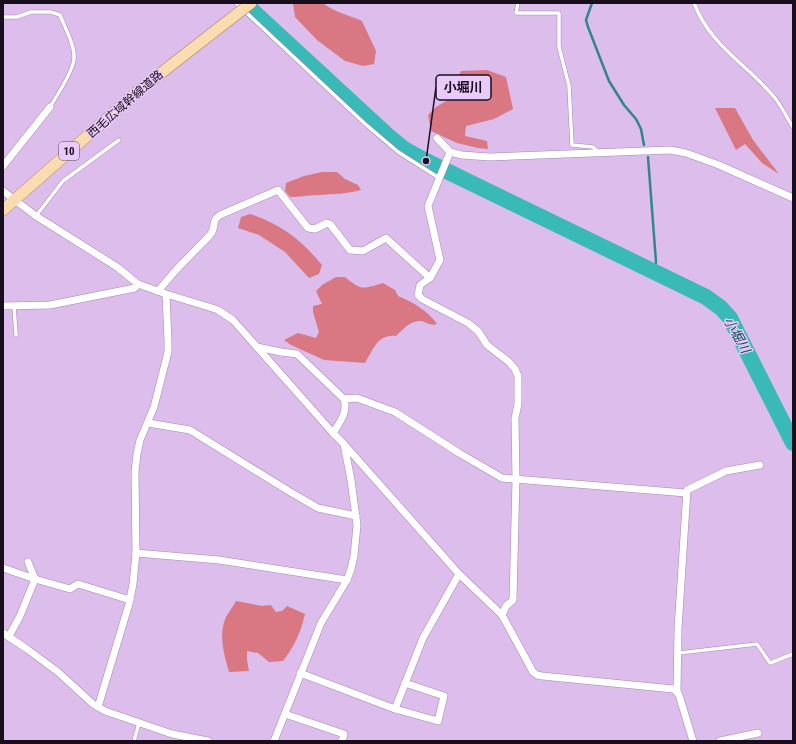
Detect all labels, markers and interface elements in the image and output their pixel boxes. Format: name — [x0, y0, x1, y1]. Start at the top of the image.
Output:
street label: 西毛広域幹線道路 — [84, 67, 166, 141]
callout: 小堀川 — [436, 75, 491, 100]
text: 小堀川 — [443, 80, 483, 95]
road number: 10 — [59, 142, 79, 160]
water label: 小堀川 — [721, 314, 754, 357]

